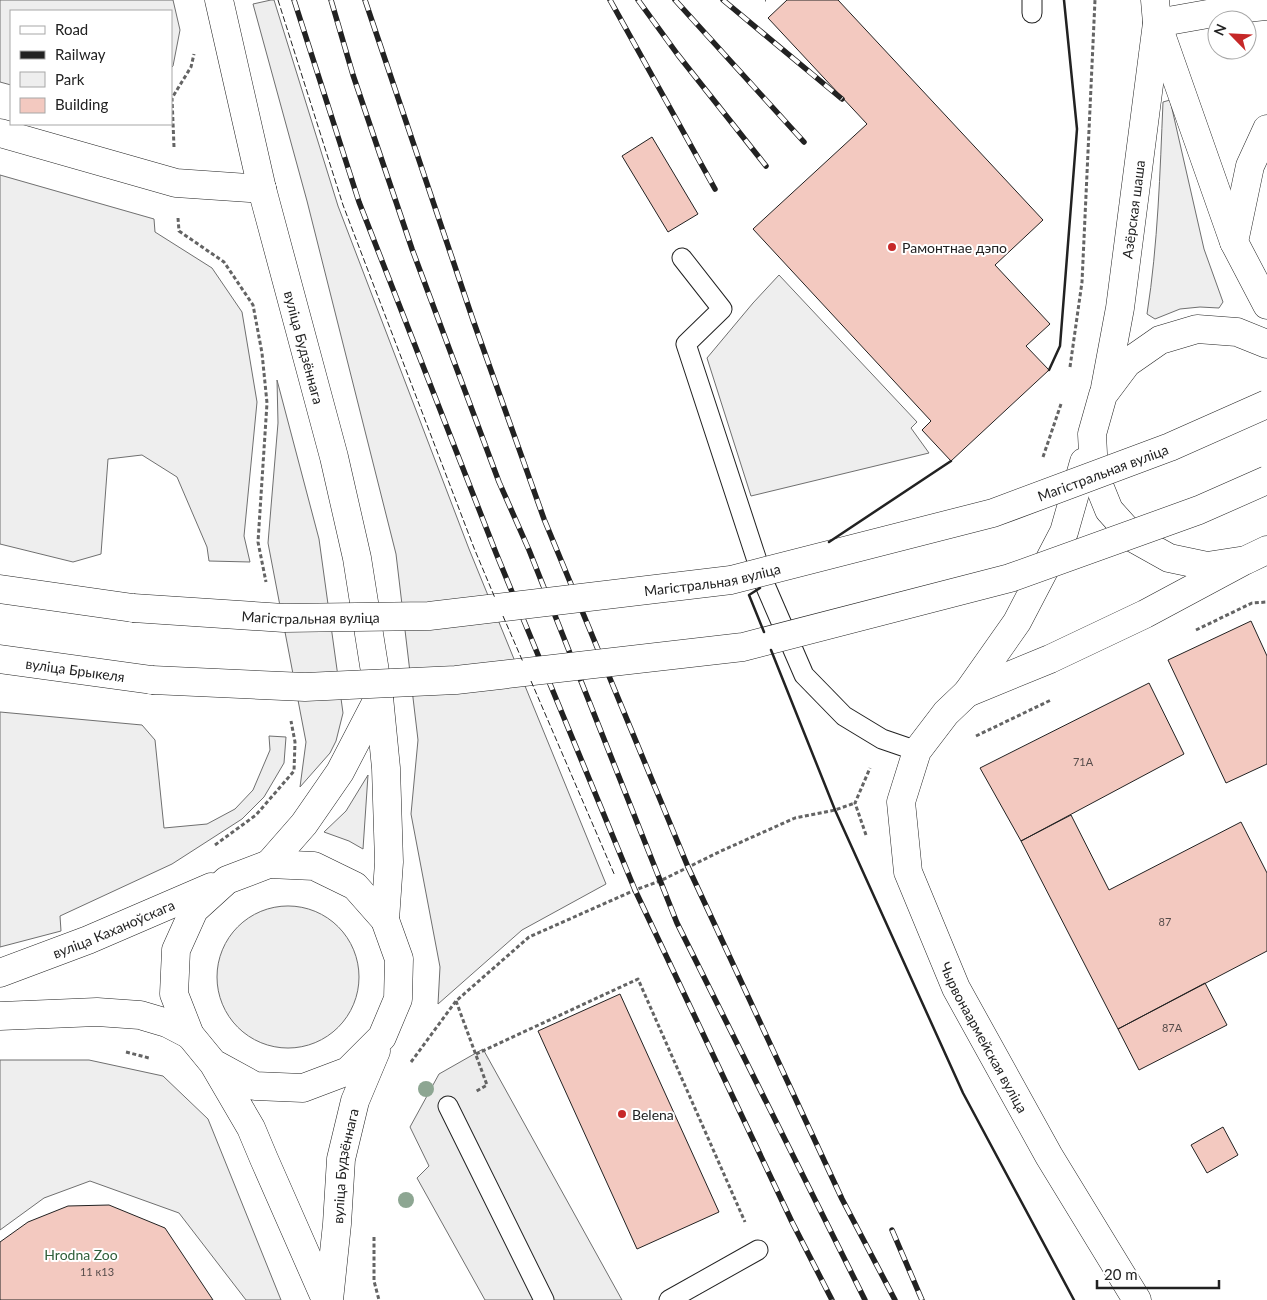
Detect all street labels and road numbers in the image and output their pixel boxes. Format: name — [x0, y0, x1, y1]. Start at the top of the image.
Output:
street label: Азёрская шаша — [1118, 159, 1148, 260]
street label: вуліца Будзённага — [281, 289, 328, 406]
street label: Магістральная вуліца — [1035, 440, 1170, 504]
street label: Магістральная вуліца — [643, 559, 782, 599]
street label: Магістральная вуліца — [241, 607, 380, 627]
street label: вуліца Брыкеля — [25, 654, 126, 685]
street label: вуліца Каханоўскага — [50, 895, 177, 961]
street label: Чырвонаармейская вуліца — [938, 959, 1032, 1116]
street label: вуліца Будзённага — [329, 1107, 361, 1224]

